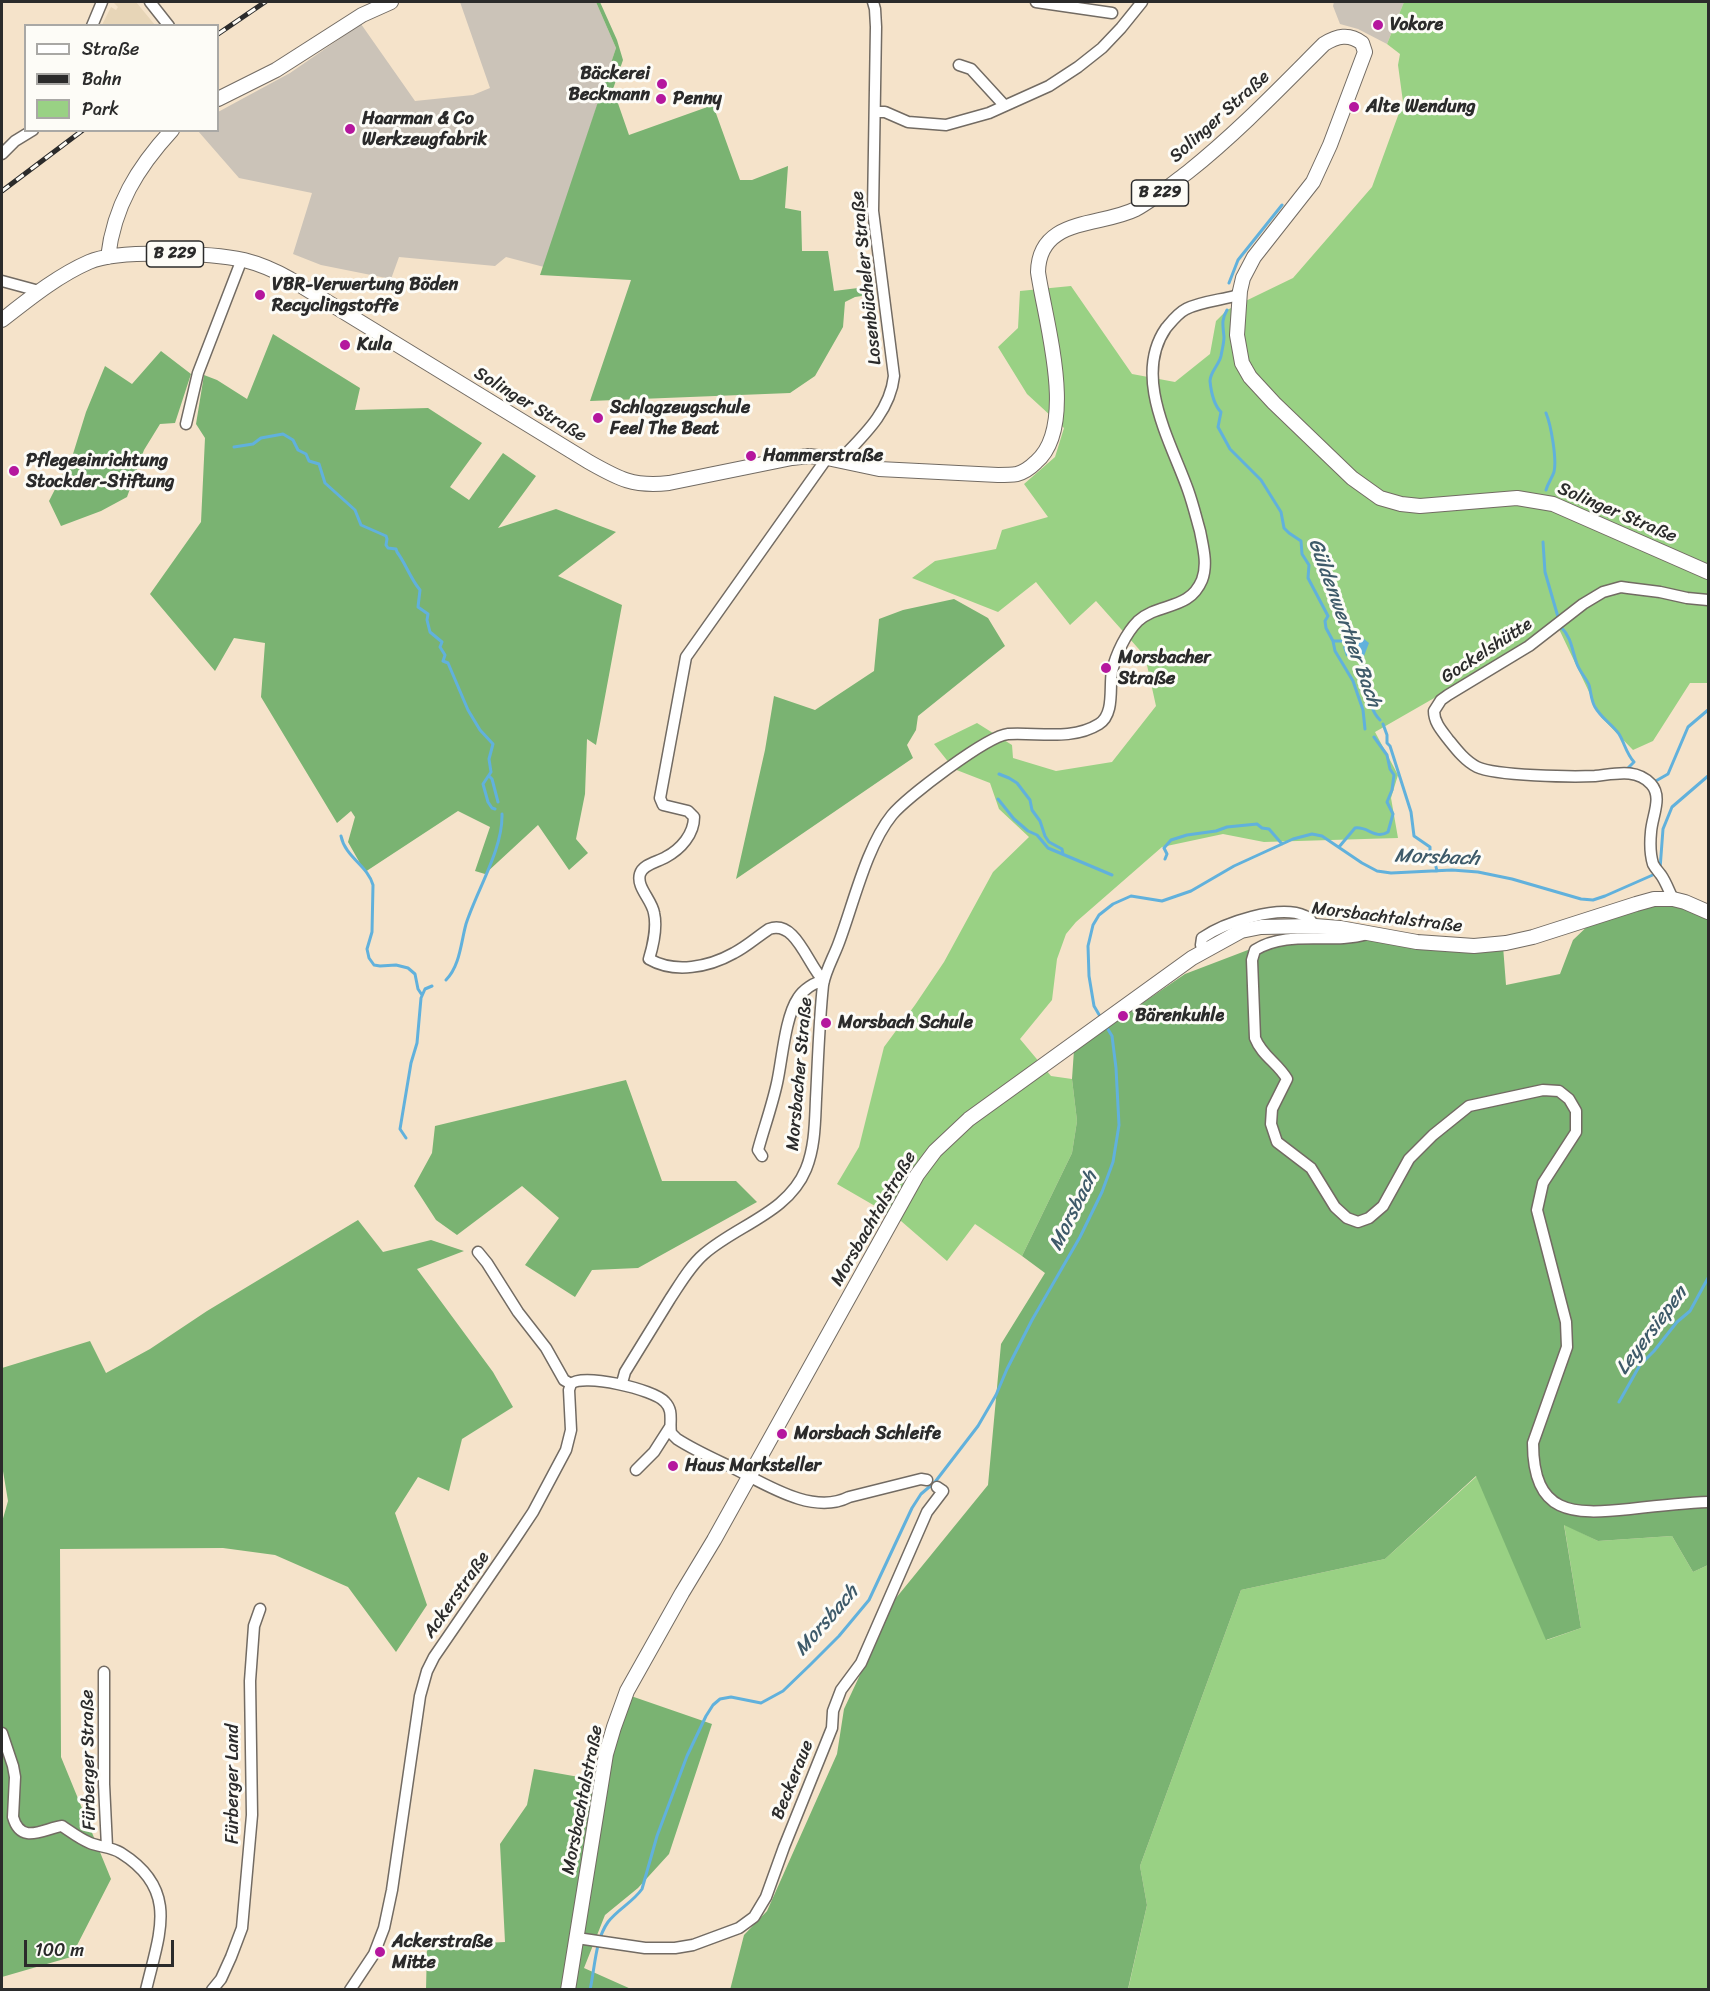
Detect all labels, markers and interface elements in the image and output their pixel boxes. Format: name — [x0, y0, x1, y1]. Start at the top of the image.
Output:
place label: Vokore — [1390, 14, 1443, 36]
marker: Vokore — [1371, 18, 1385, 32]
legend — [24, 24, 219, 132]
text: Straße — [82, 33, 139, 65]
text: Bahn — [82, 63, 122, 95]
place label: Bäckerei Beckmann — [569, 63, 650, 106]
street label: Solinger Straße — [1165, 66, 1275, 168]
marker: Bäckerei Beckmann — [655, 77, 669, 91]
place label: Penny — [673, 88, 722, 110]
marker: Penny — [654, 92, 668, 106]
text: Park — [82, 93, 119, 125]
place label: Alte Wendung — [1366, 96, 1476, 118]
marker: Alte Wendung — [1347, 100, 1361, 114]
place label: Haarman & Co Werkzeugfabrik — [362, 108, 487, 150]
marker: Haarman & Co Werkzeugfabrik — [343, 122, 357, 136]
road number: B 229 — [1132, 180, 1188, 206]
street label: Losenbücheler Straße — [847, 190, 887, 366]
road number: B 229 — [146, 241, 204, 267]
place label: VBR-Verwertung Böden Recyclingstoffe — [272, 274, 458, 316]
marker: VBR-Verwertung Böden Recyclingstoffe — [253, 288, 267, 302]
place label: Kula — [357, 334, 392, 356]
marker: Kula — [338, 338, 352, 352]
street label: Solinger Straße — [470, 363, 590, 447]
place label: Schlagzeugschule Feel The Beat — [610, 397, 750, 440]
marker: Schlagzeugschule Feel The Beat — [591, 411, 605, 425]
place label: Hammerstraße — [763, 445, 883, 467]
marker: Hammerstraße — [744, 449, 758, 463]
place label: Pflegeeinrichtung Stockder-Stiftung — [26, 450, 174, 492]
marker: Pflegeeinrichtung Stockder-Stiftung — [7, 464, 21, 478]
street label: Solinger Straße — [1554, 478, 1680, 548]
water label: Güldenwerther Bach — [1302, 535, 1386, 711]
street label: Gockelshütte — [1437, 614, 1537, 688]
place label: Morsbacher Straße — [1118, 647, 1211, 690]
marker: Morsbacher Straße — [1099, 661, 1113, 675]
water label: Morsbach — [1394, 845, 1480, 871]
street label: Morsbachtalstraße — [1310, 898, 1464, 938]
street label: Morsbacher Straße — [783, 996, 817, 1152]
place label: Bärenkuhle — [1135, 1005, 1224, 1027]
marker: Bärenkuhle — [1116, 1009, 1130, 1023]
place label: Morsbach Schule — [838, 1012, 973, 1034]
marker: Morsbach Schule — [819, 1016, 833, 1030]
street label: Morsbachtalstraße — [827, 1148, 921, 1290]
water label: Morsbach — [1045, 1168, 1103, 1254]
water label: Leyersiepen — [1611, 1282, 1693, 1380]
place label: Morsbach Schleife — [794, 1423, 941, 1445]
marker: Morsbach Schleife — [775, 1427, 789, 1441]
place label: Haus Marksteller — [685, 1455, 821, 1477]
marker: Haus Marksteller — [666, 1459, 680, 1473]
street label: Ackerstraße — [419, 1548, 495, 1642]
water label: Morsbach — [790, 1581, 864, 1661]
street label: Fürberger Straße — [77, 1689, 101, 1831]
street label: Fürberger Land — [222, 1724, 244, 1844]
street label: Morsbachtalstraße — [558, 1724, 608, 1876]
street label: Beckeraue — [767, 1737, 819, 1823]
scale bar — [27, 1928, 177, 1966]
place label: Ackerstraße Mitte — [392, 1931, 493, 1974]
text: 100 m — [35, 1934, 84, 1966]
marker: Ackerstraße Mitte — [373, 1945, 387, 1959]

